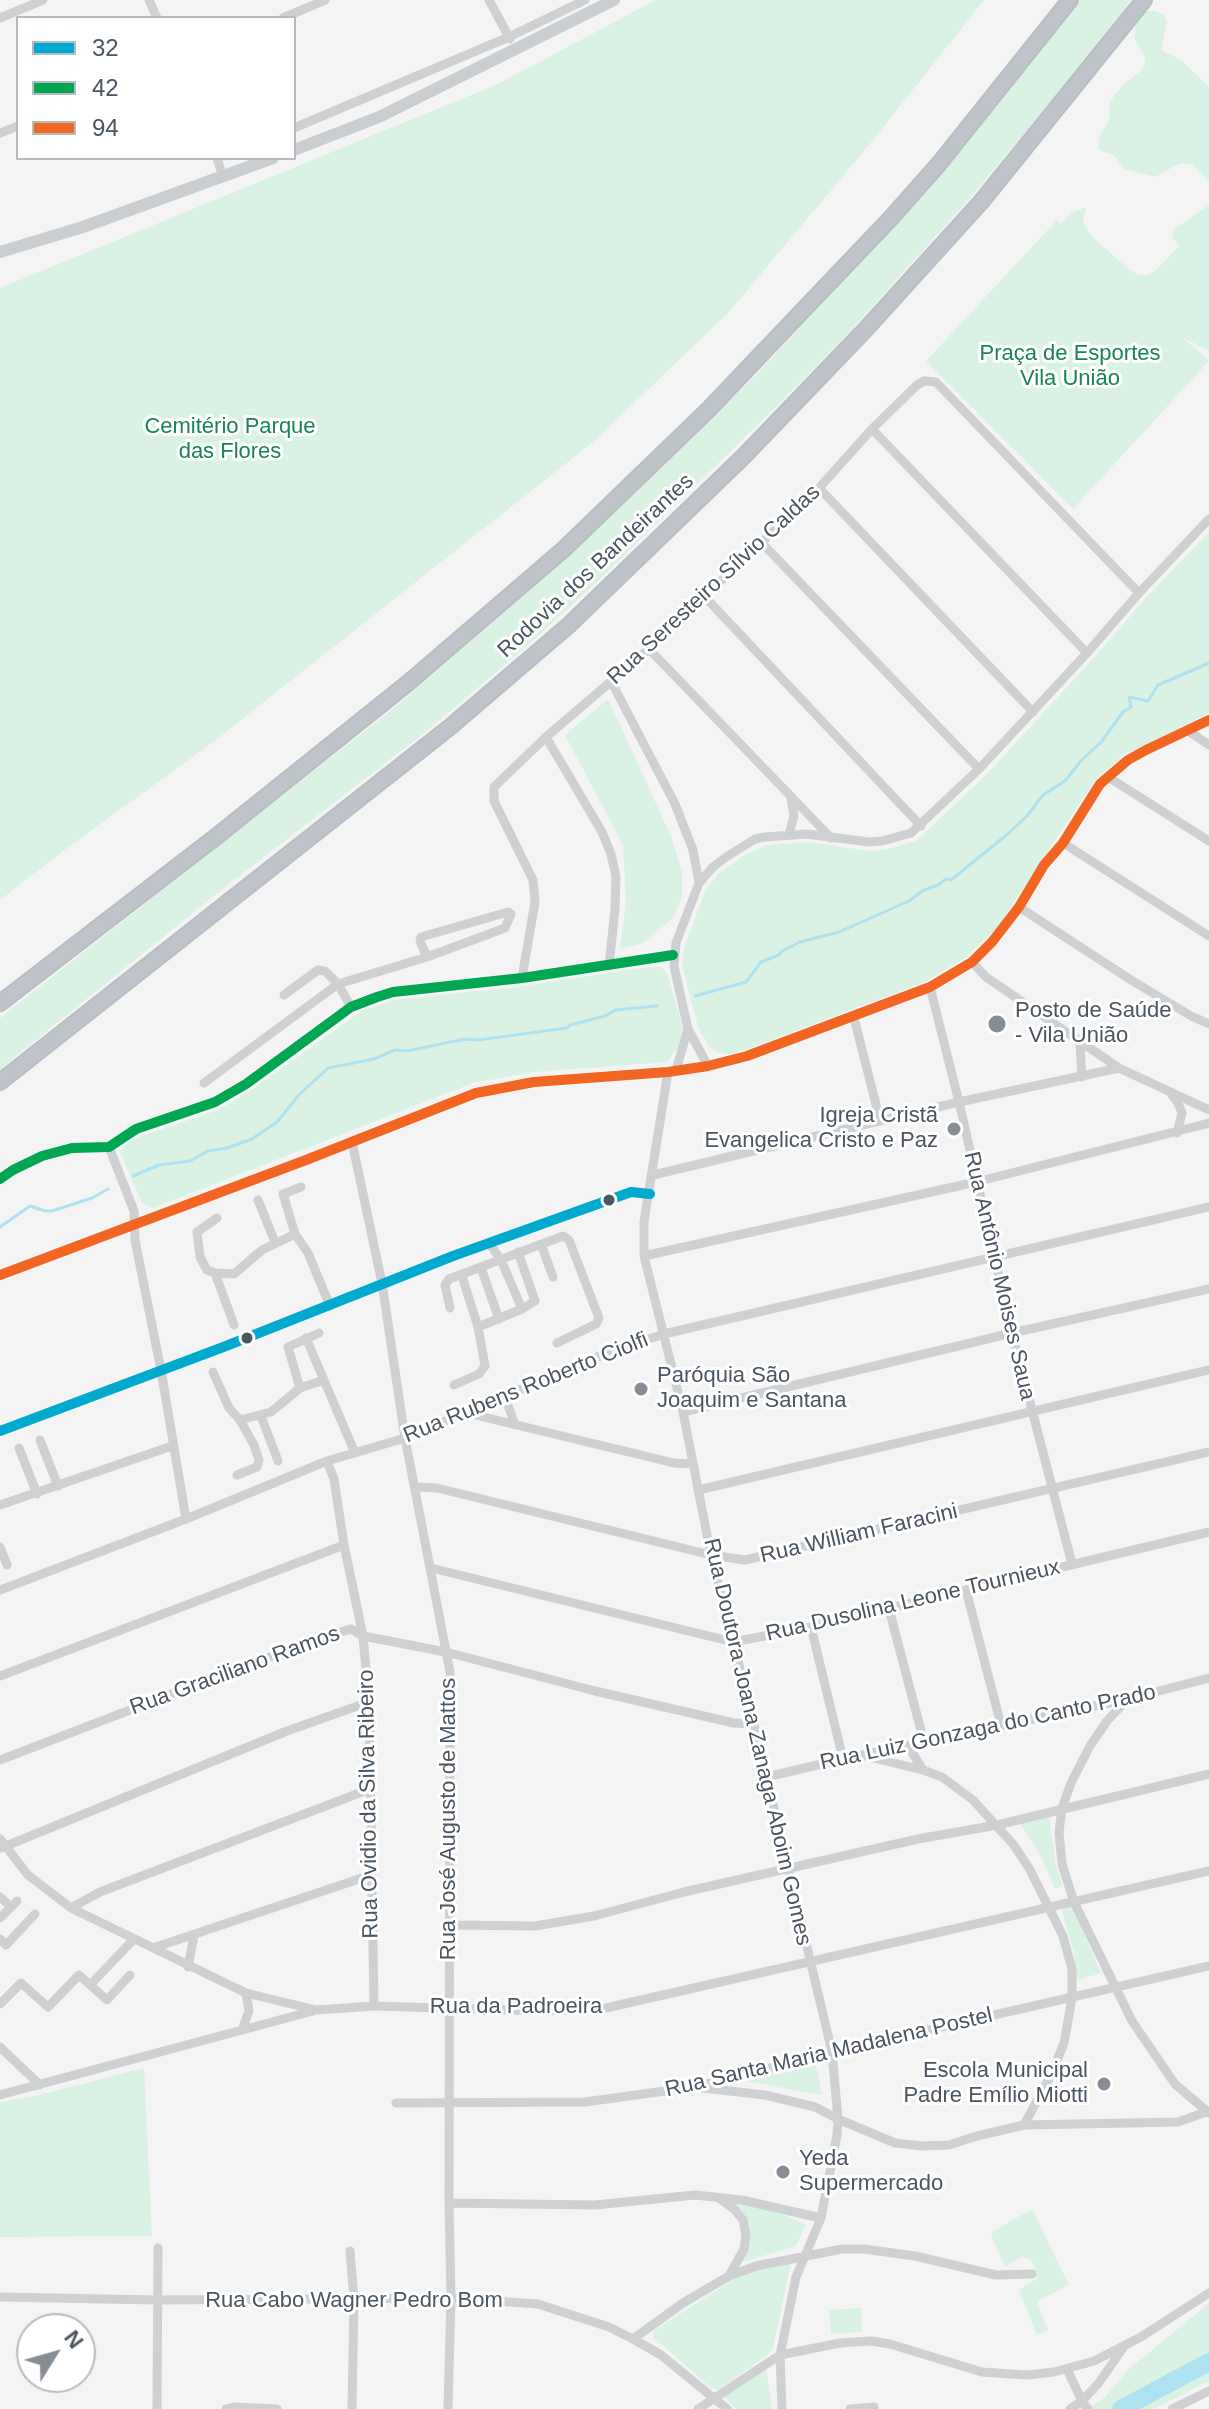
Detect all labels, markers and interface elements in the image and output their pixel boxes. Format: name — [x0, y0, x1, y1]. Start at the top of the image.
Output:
legend — [16, 16, 296, 160]
text: 32 — [92, 34, 119, 61]
text: 42 — [92, 74, 119, 101]
text: 94 — [92, 114, 119, 141]
park label: Praça de Esportes Vila União — [980, 341, 1160, 392]
park label: Cemitério Parque das Flores — [144, 414, 316, 466]
street label: Rodovia dos Bandeirantes — [493, 468, 699, 664]
street label: Rua Seresteiro Sílvio Caldas — [602, 479, 826, 691]
place label: Posto de Saúde - Vila União — [1015, 998, 1172, 1050]
marker: Posto de Saúde - Vila União — [986, 1013, 1008, 1035]
place label: Igreja Cristã Evangelica Cristo e Paz — [704, 1103, 938, 1154]
marker: Igreja Cristã Evangelica Cristo e Paz — [945, 1120, 963, 1138]
street label: Rua Antônio Moises Saua — [958, 1149, 1040, 1403]
unlabelled marker — [601, 1192, 617, 1208]
street label: Rua Rubens Roberto Ciolfi — [400, 1327, 652, 1449]
unlabelled marker — [239, 1330, 255, 1346]
place label: Paróquia São Joaquim e Santana — [657, 1363, 847, 1414]
marker: Paróquia São Joaquim e Santana — [632, 1380, 650, 1398]
street label: Rua William Faracini — [758, 1498, 960, 1570]
street label: Rua Doutora Joana Zanaga Aboim Gomes — [697, 1536, 817, 1948]
street label: Rua Dusolina Leone Tournieux — [763, 1554, 1063, 1648]
street label: Rua Graciliano Ramos — [127, 1621, 343, 1721]
street label: Rua Ovidio da Silva Ribeiro — [353, 1669, 385, 1939]
street label: Rua José Augusto de Mattos — [436, 1678, 462, 1960]
street label: Rua Luiz Gonzaga do Canto Prado — [818, 1679, 1158, 1777]
street label: Rua da Padroeira — [430, 1994, 602, 2020]
street label: Rua Santa Maria Madalena Postel — [663, 2002, 995, 2104]
place label: Escola Municipal Padre Emílio Miotti — [903, 2058, 1088, 2110]
marker: Escola Municipal Padre Emílio Miotti — [1095, 2075, 1113, 2093]
place label: Yeda Supermercado — [799, 2146, 943, 2198]
marker: Yeda Supermercado — [774, 2163, 792, 2181]
street label: Rua Cabo Wagner Pedro Bom — [205, 2288, 503, 2314]
north arrow — [16, 2313, 96, 2393]
text: N — [59, 2326, 89, 2353]

